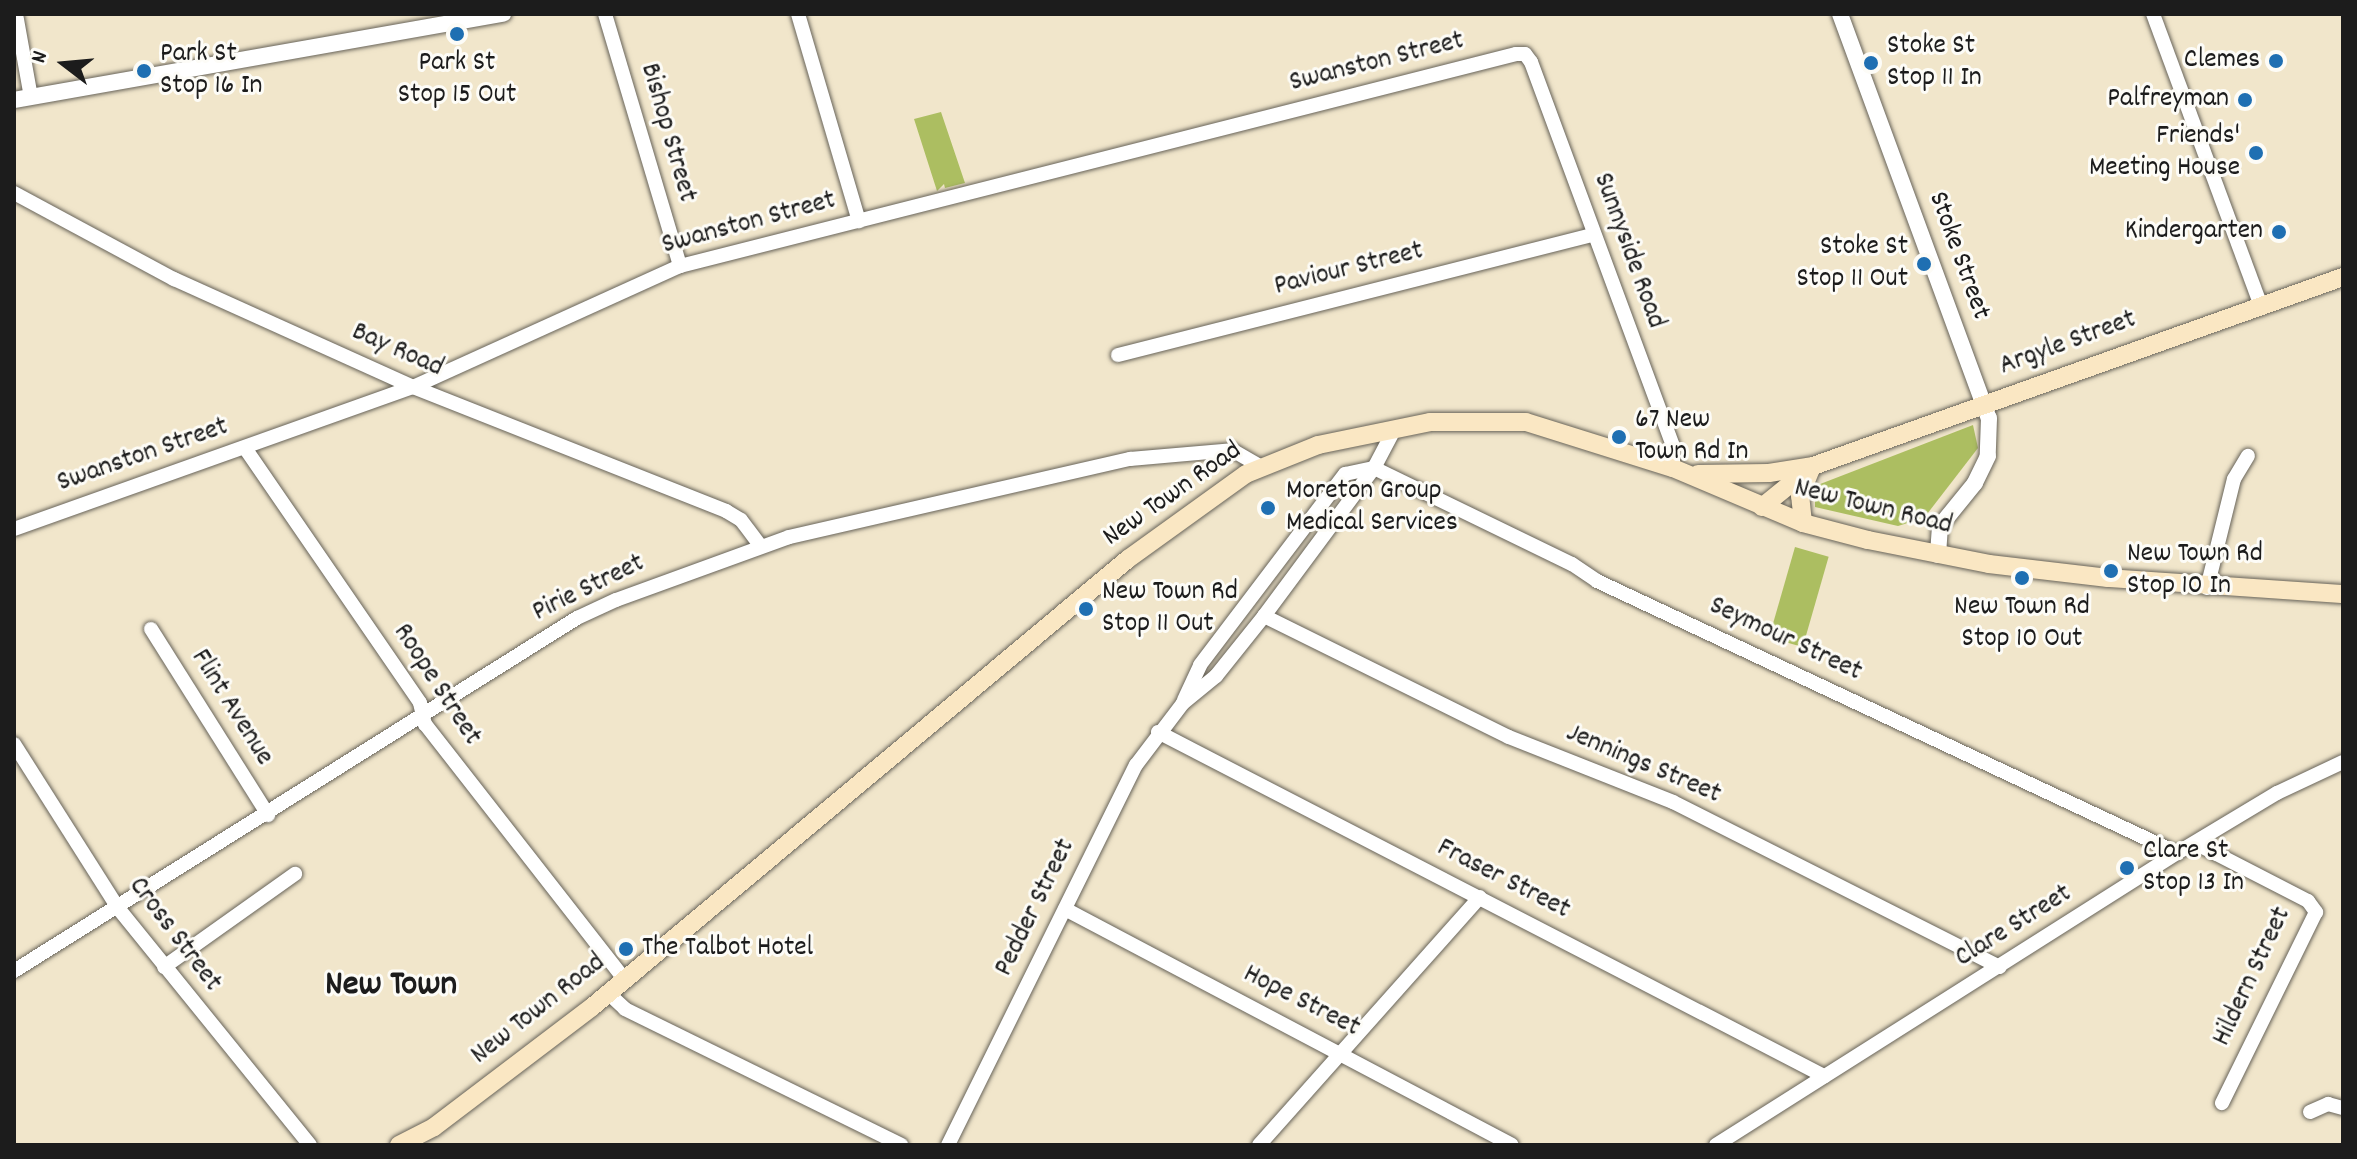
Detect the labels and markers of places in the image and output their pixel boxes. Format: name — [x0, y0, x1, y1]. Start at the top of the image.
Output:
marker: Park St Stop 15 Out — [448, 25, 466, 43]
place label: Stoke St Stop 11 In — [1887, 30, 1982, 96]
place label: Park St Stop 16 In — [160, 38, 262, 104]
place label: Clemes — [2184, 44, 2260, 78]
place label: Park St Stop 15 Out — [398, 47, 516, 113]
marker: Clemes — [2267, 52, 2285, 70]
marker: Stoke St Stop 11 In — [1862, 54, 1880, 72]
marker: Park St Stop 16 In — [135, 62, 153, 80]
place label: Palfreyman — [2107, 83, 2229, 117]
marker: Palfreyman — [2236, 91, 2254, 109]
place label: Friends' Meeting House — [2089, 120, 2240, 186]
marker: Friends' Meeting House — [2247, 144, 2265, 162]
place label: Kindergarten — [2125, 215, 2263, 249]
marker: Kindergarten — [2270, 223, 2288, 241]
place label: Stoke St Stop 11 Out — [1796, 231, 1908, 297]
marker: Stoke St Stop 11 Out — [1915, 255, 1933, 273]
place label: 67 New Town Rd In — [1635, 404, 1748, 470]
marker: 67 New Town Rd In — [1610, 428, 1628, 446]
place label: Moreton Group Medical Services — [1286, 475, 1458, 541]
marker: Moreton Group Medical Services — [1257, 497, 1279, 519]
place label: New Town Rd Stop 10 In — [2127, 538, 2263, 604]
marker: New Town Rd Stop 10 In — [2102, 562, 2120, 580]
marker: New Town Rd Stop 10 Out — [2013, 569, 2031, 587]
place label: New Town Rd Stop 11 Out — [1102, 576, 1238, 642]
place label: New Town Rd Stop 10 Out — [1954, 591, 2090, 657]
marker: New Town Rd Stop 11 Out — [1077, 600, 1095, 618]
place label: Clare St Stop 13 In — [2143, 835, 2244, 901]
marker: Clare St Stop 13 In — [2118, 859, 2136, 877]
place label: The Talbot Hotel — [642, 932, 813, 966]
marker: The Talbot Hotel — [617, 940, 635, 958]

